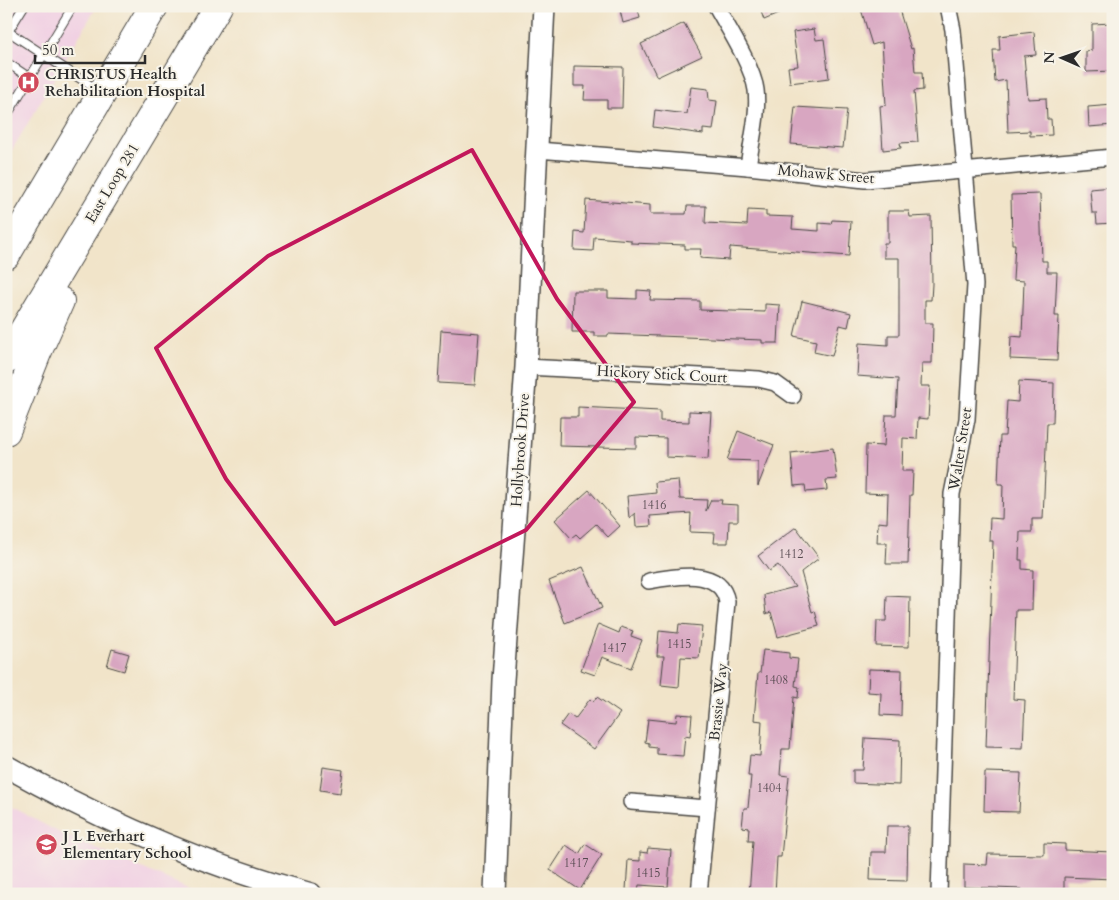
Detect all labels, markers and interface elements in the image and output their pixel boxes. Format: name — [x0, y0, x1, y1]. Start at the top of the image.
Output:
scale bar — [35, 32, 145, 64]
north arrow — [1036, 32, 1086, 82]
text: 50 m — [42, 40, 74, 60]
text: N — [1040, 51, 1059, 64]
place label: CHRISTUS Health Rehabilitation Hospital — [45, 64, 206, 101]
hospital icon: CHRISTUS Health Rehabilitation Hospital — [17, 71, 41, 95]
street label: East Loop 281 — [80, 139, 144, 227]
street label: Mohawk Street — [777, 160, 876, 188]
street label: Hickory Stick Court — [596, 361, 728, 387]
street label: Hollybrook Drive — [506, 392, 534, 508]
street label: Walter Street — [943, 406, 976, 493]
house number: 1416 — [642, 497, 666, 513]
house number: 1412 — [779, 546, 803, 562]
house number: 1415 — [667, 636, 691, 652]
house number: 1417 — [602, 640, 626, 656]
street label: Brassie Way — [704, 662, 732, 742]
house number: 1408 — [764, 672, 788, 688]
house number: 1404 — [757, 780, 781, 796]
place label: J L Everhart Elementary School — [61, 826, 192, 863]
school or university icon: J L Everhart Elementary School — [35, 833, 59, 857]
house number: 1417 — [564, 855, 588, 871]
house number: 1415 — [636, 865, 660, 881]

